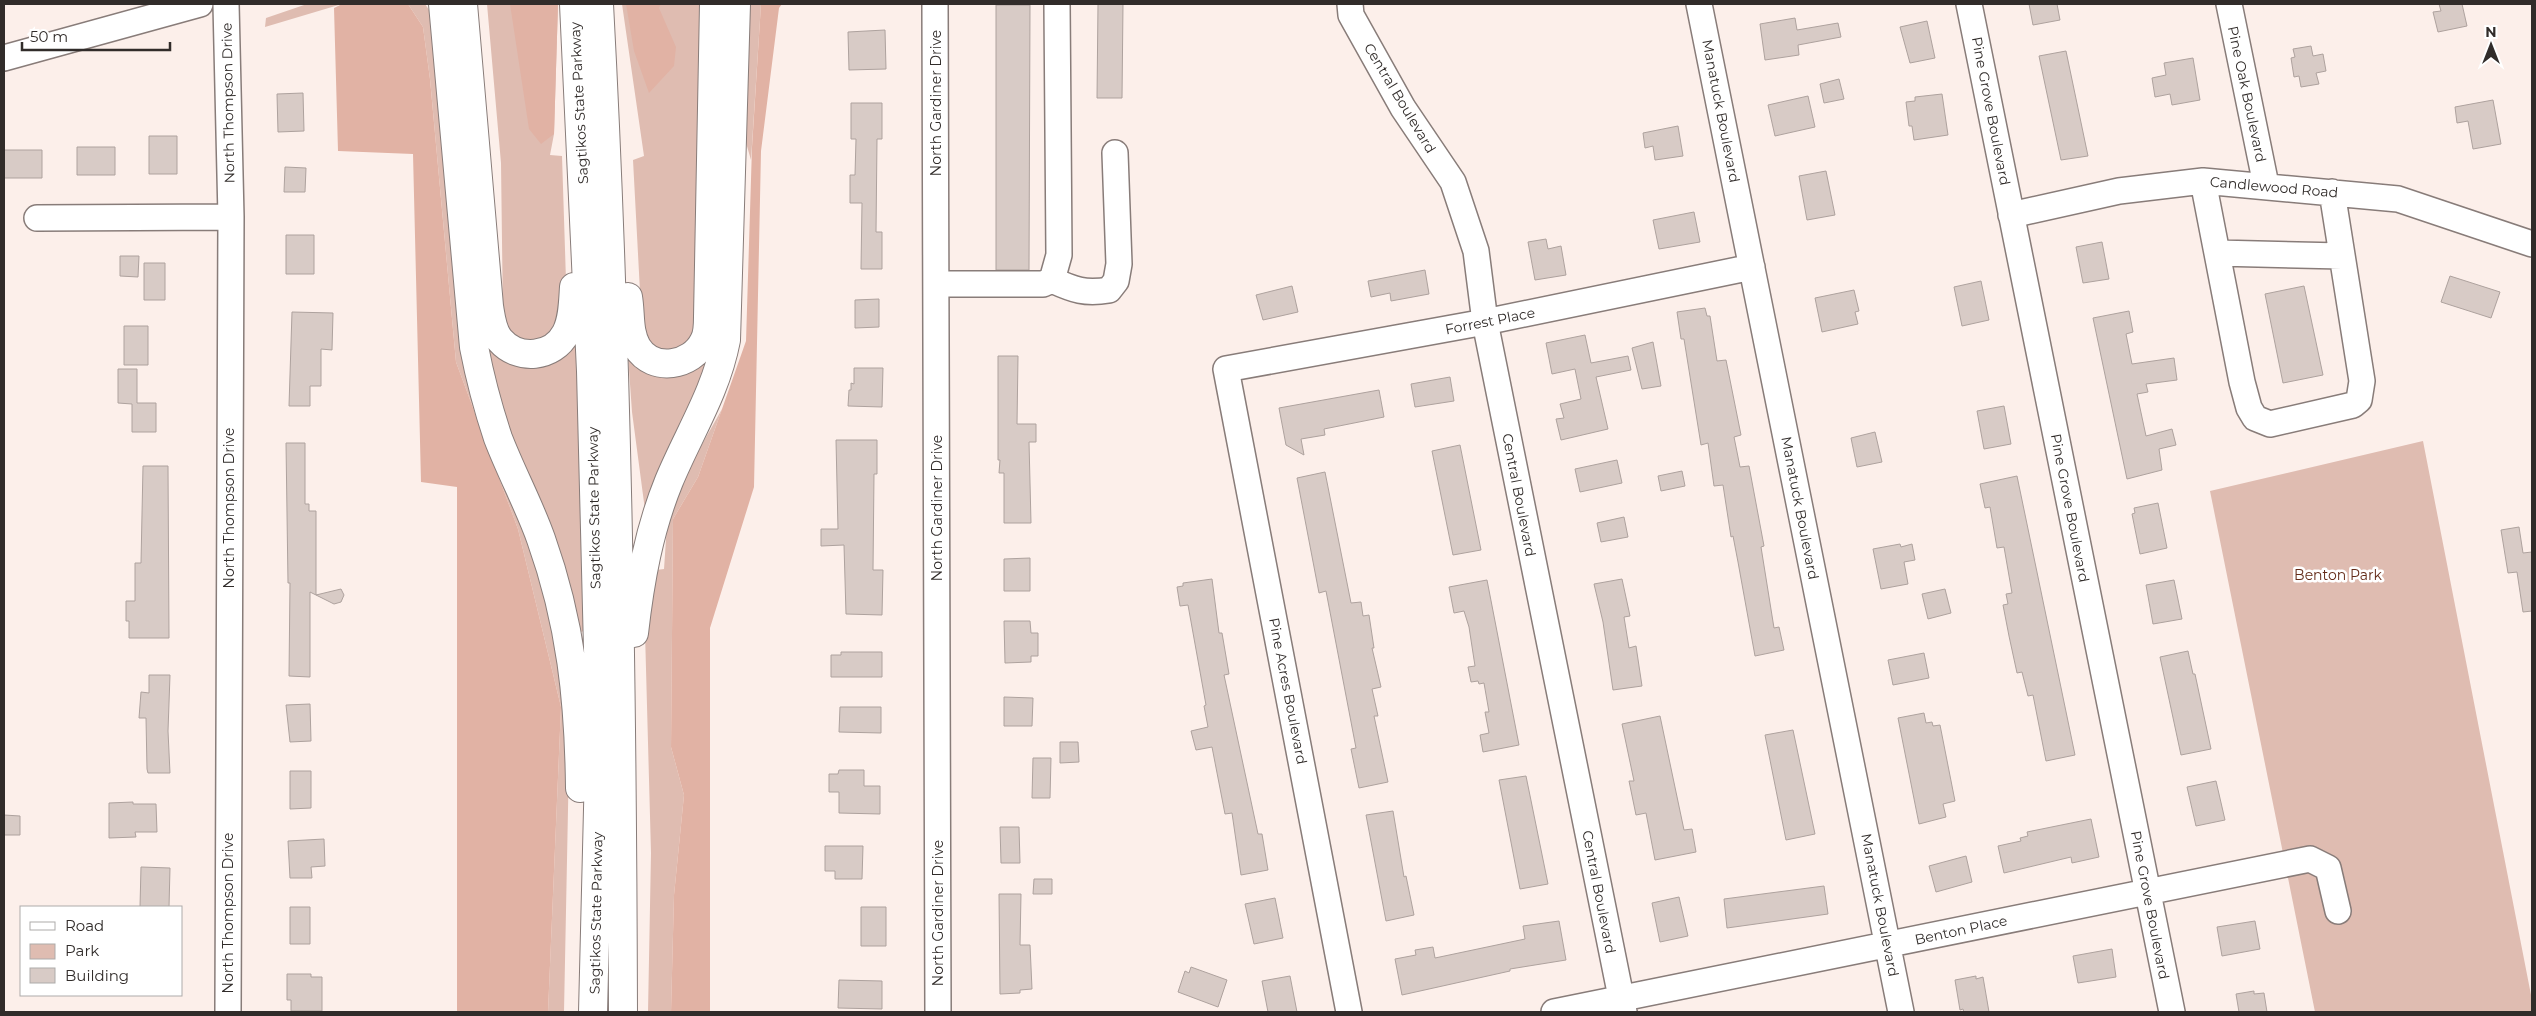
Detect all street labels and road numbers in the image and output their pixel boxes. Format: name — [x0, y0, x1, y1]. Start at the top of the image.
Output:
street label: Sagtikos State Parkway — [566, 21, 592, 185]
street label: North Thompson Drive — [218, 22, 238, 184]
street label: Pine Oak Boulevard — [2224, 24, 2270, 164]
street label: North Gardiner Drive — [927, 30, 945, 176]
street label: Pine Grove Boulevard — [1968, 35, 2014, 187]
street label: Manatuck Boulevard — [1698, 38, 1744, 184]
street label: Central Boulevard — [1360, 40, 1440, 156]
street label: Candlewood Road — [2209, 172, 2339, 202]
street label: Forrest Place — [1443, 303, 1537, 339]
street label: Sagtikos State Parkway — [584, 426, 604, 589]
street label: North Thompson Drive — [220, 428, 238, 588]
street label: Central Boulevard — [1498, 432, 1540, 558]
street label: Pine Grove Boulevard — [2047, 432, 2093, 584]
street label: North Gardiner Drive — [928, 435, 946, 581]
street label: Manatuck Boulevard — [1777, 435, 1823, 581]
street label: Pine Acres Boulevard — [1265, 616, 1311, 766]
street label: Central Boulevard — [1578, 829, 1620, 955]
street label: Pine Grove Boulevard — [2127, 829, 2173, 981]
street label: Sagtikos State Parkway — [586, 831, 606, 994]
street label: Manatuck Boulevard — [1857, 832, 1903, 978]
street label: North Thompson Drive — [219, 833, 237, 993]
street label: North Gardiner Drive — [929, 840, 947, 986]
street label: Benton Place — [1913, 911, 2009, 949]

